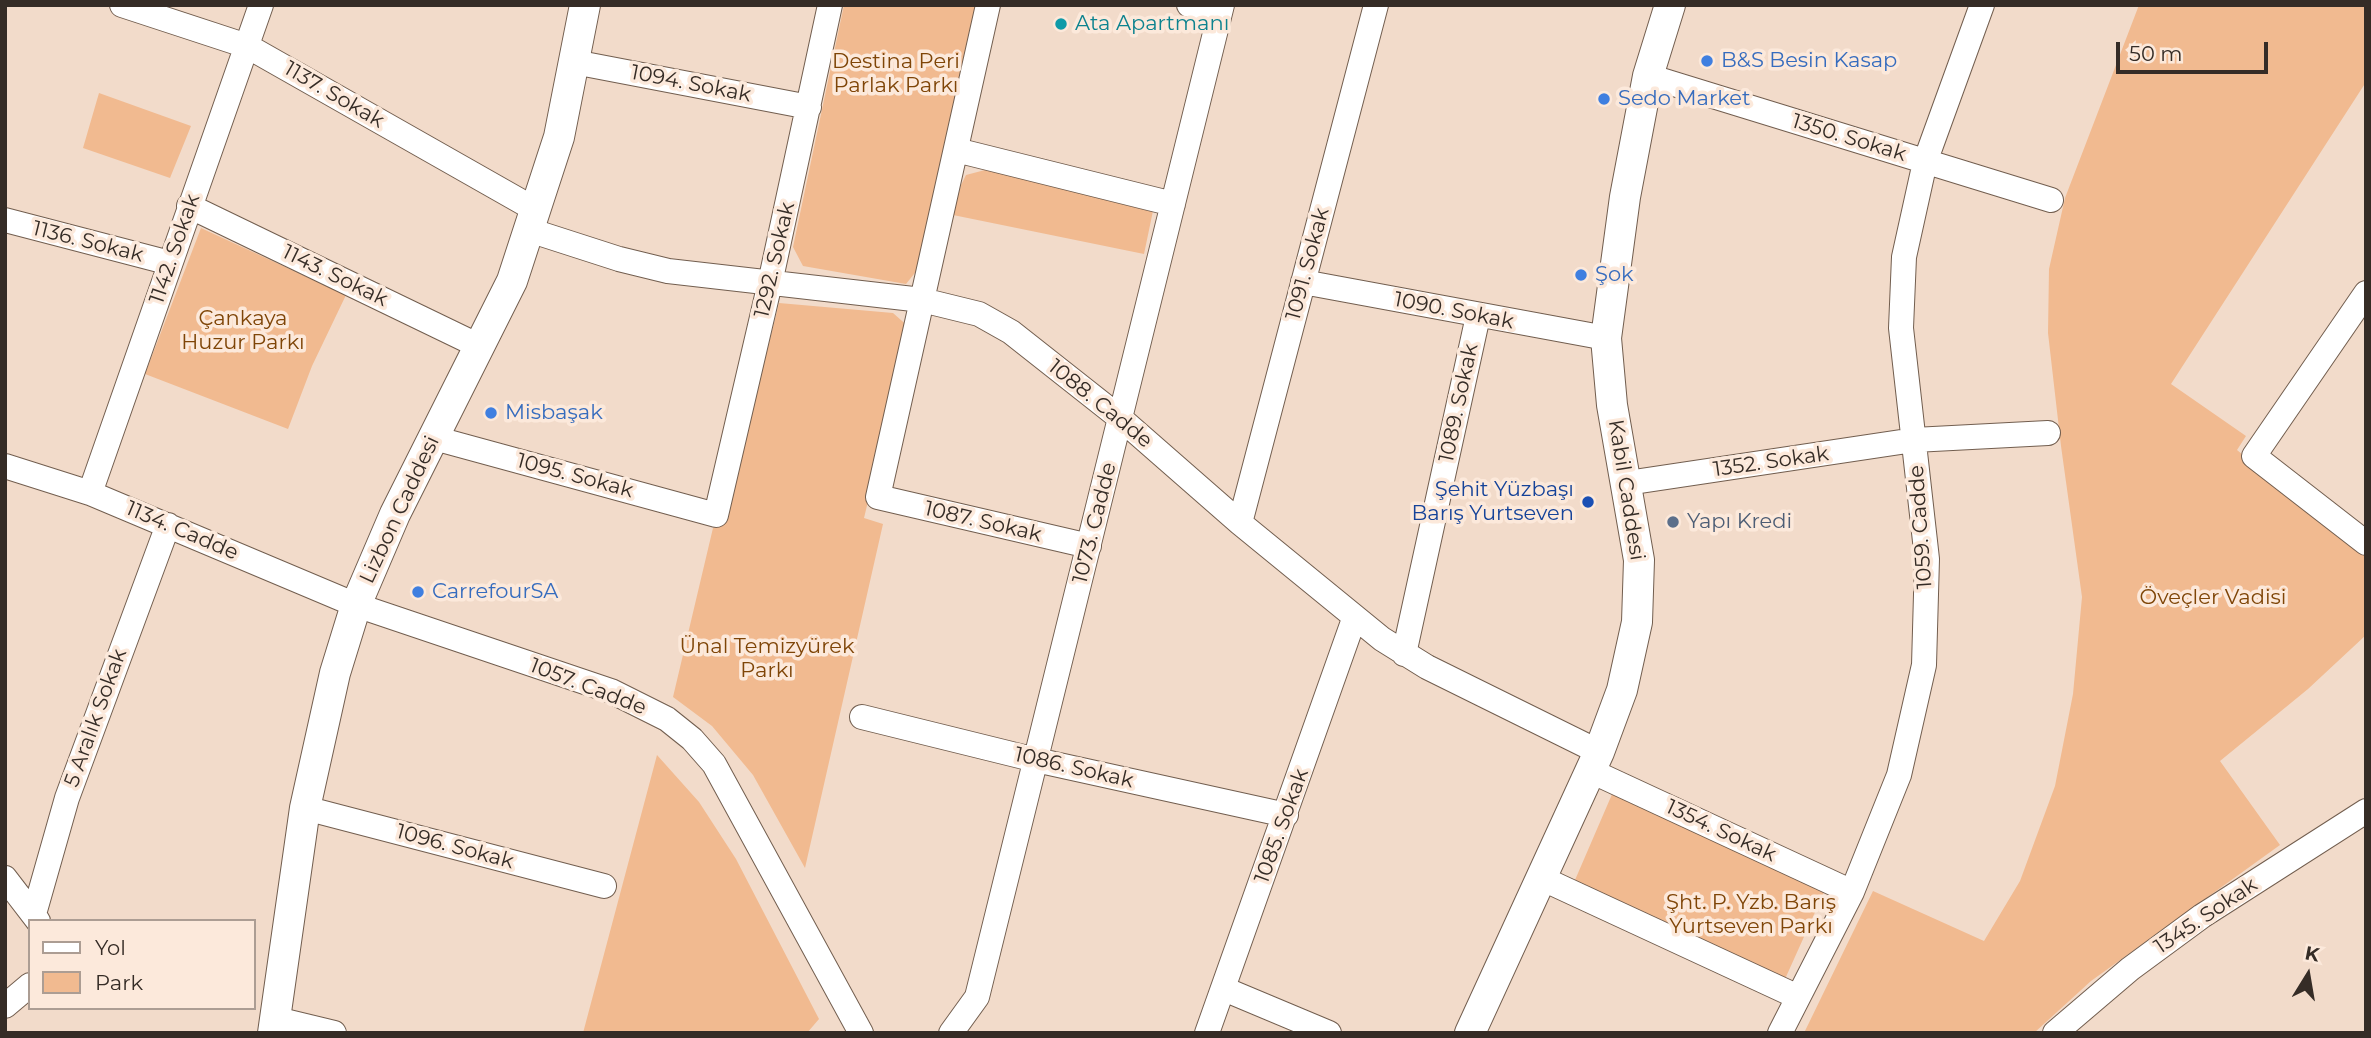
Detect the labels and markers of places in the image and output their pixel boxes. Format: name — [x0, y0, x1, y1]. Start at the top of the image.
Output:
place label: Ata Apartmanı — [1075, 11, 1229, 37]
marker: Ata Apartmanı — [1053, 16, 1069, 32]
place label: B&S Besin Kasap — [1721, 48, 1897, 74]
marker: B&S Besin Kasap — [1699, 53, 1715, 69]
place label: Sedo Market — [1618, 86, 1751, 112]
marker: Sedo Market — [1596, 91, 1612, 107]
place label: Şok — [1595, 262, 1634, 288]
marker: Şok — [1573, 267, 1589, 283]
place label: Misbaşak — [505, 400, 603, 426]
marker: Misbaşak — [483, 405, 499, 421]
place label: Şehit Yüzbaşı Barış Yurtseven — [1411, 477, 1574, 527]
marker: Şehit Yüzbaşı Barış Yurtseven — [1580, 494, 1596, 510]
place label: Yapı Kredi — [1687, 509, 1792, 535]
marker: Yapı Kredi — [1665, 514, 1681, 530]
place label: CarrefourSA — [432, 579, 558, 605]
marker: CarrefourSA — [410, 584, 426, 600]

